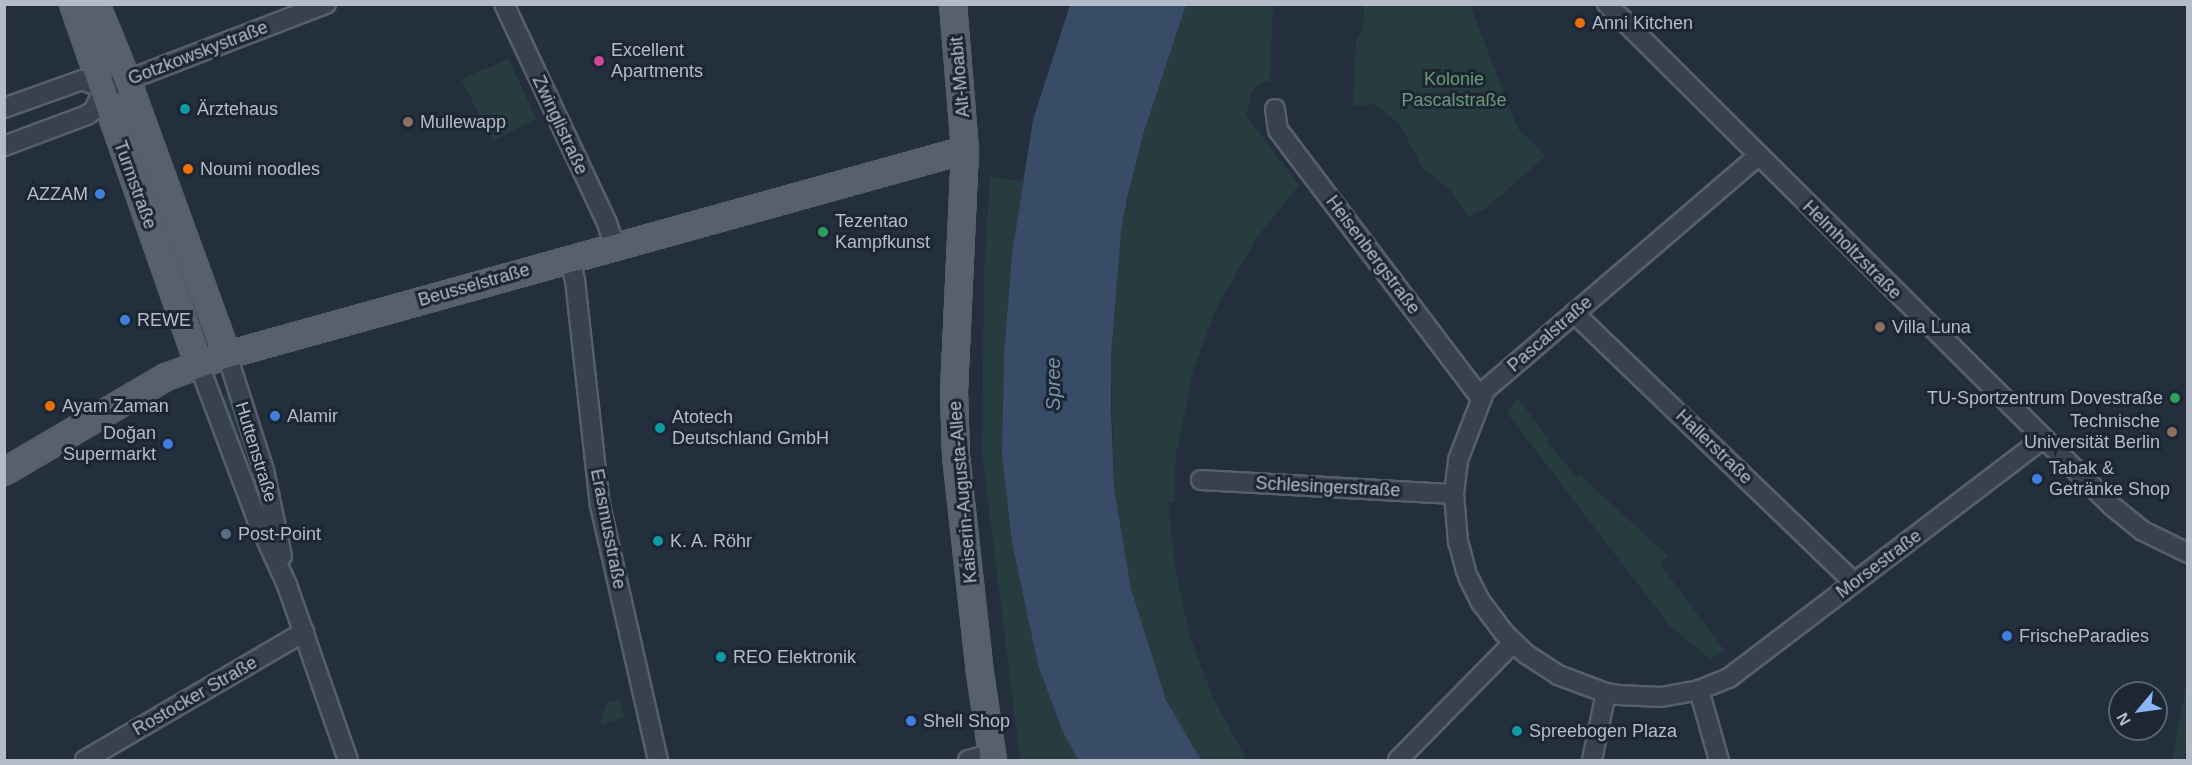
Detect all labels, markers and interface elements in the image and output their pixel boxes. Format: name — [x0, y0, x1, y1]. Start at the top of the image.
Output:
place label: Anni Kitchen — [1592, 12, 1693, 34]
street label: Gotzkowskystraße — [125, 16, 271, 90]
marker: Anni Kitchen — [1573, 16, 1587, 30]
street label: Alt-Moabit — [946, 36, 974, 118]
place label: Excellent Apartments — [611, 40, 703, 82]
marker: Excellent Apartments — [592, 54, 606, 68]
park label: Kolonie Pascalstraße — [1401, 69, 1507, 112]
street label: Zwinglistraße — [528, 72, 592, 178]
place label: Ärztehaus — [197, 98, 278, 120]
marker: Ärztehaus — [178, 102, 192, 116]
place label: Mullewapp — [420, 111, 506, 133]
marker: Mullewapp — [401, 115, 415, 129]
street label: Turmstraße — [109, 138, 161, 232]
place label: Noumi noodles — [200, 158, 320, 180]
marker: Noumi noodles — [181, 162, 195, 176]
place label: AZZAM — [27, 183, 88, 205]
marker: AZZAM — [93, 187, 107, 201]
street label: Heisenbergstraße — [1321, 191, 1425, 319]
street label: Helmholtzstraße — [1798, 196, 1906, 304]
place label: Tezentao Kampfkunst — [835, 211, 930, 254]
marker: Tezentao Kampfkunst — [816, 225, 830, 239]
street label: Beusselstraße — [416, 259, 532, 311]
street label: Pascalstraße — [1503, 291, 1597, 377]
place label: REWE — [137, 309, 191, 331]
marker: REWE — [118, 313, 132, 327]
place label: Villa Luna — [1892, 316, 1971, 338]
marker: Villa Luna — [1873, 320, 1887, 334]
water label: Spree — [1041, 357, 1065, 411]
place label: TU-Sportzentrum Dovestraße — [1927, 387, 2163, 409]
marker: TU-Sportzentrum Dovestraße — [2168, 391, 2182, 405]
place label: Ayam Zaman — [62, 395, 169, 417]
marker: Ayam Zaman — [43, 399, 57, 413]
street label: Huttenstraße — [230, 399, 282, 505]
street label: Kaiserin-Augusta-Allee — [944, 400, 982, 584]
place label: Alamir — [287, 405, 338, 427]
street label: Hallerstraße — [1671, 405, 1757, 489]
place label: Atotech Deutschland GmbH — [672, 407, 829, 450]
marker: Alamir — [268, 409, 282, 423]
place label: Technische Universität Berlin — [2024, 411, 2160, 454]
marker: Atotech Deutschland GmbH — [653, 421, 667, 435]
place label: Doğan Supermarkt — [63, 423, 156, 466]
marker: Technische Universität Berlin — [2165, 425, 2179, 439]
marker: Doğan Supermarkt — [161, 437, 175, 451]
place label: Tabak & Getränke Shop — [2049, 458, 2170, 500]
street label: Erasmusstraße — [586, 467, 630, 591]
street label: Schlesingerstraße — [1255, 472, 1401, 502]
marker: Tabak & Getränke Shop — [2030, 472, 2044, 486]
place label: Post-Point — [238, 523, 321, 545]
street label: Morsestraße — [1832, 525, 1926, 603]
marker: Post-Point — [219, 527, 233, 541]
place label: K. A. Röhr — [670, 530, 753, 552]
marker: K. A. Röhr — [651, 534, 665, 548]
place label: FrischeParadies — [2019, 625, 2149, 647]
marker: FrischeParadies — [2000, 629, 2014, 643]
place label: REO Elektronik — [733, 646, 856, 668]
marker: REO Elektronik — [714, 650, 728, 664]
street label: Rostocker Straße — [129, 652, 261, 740]
north arrow — [2108, 681, 2168, 741]
place label: Shell Shop — [923, 710, 1010, 732]
text: N — [2113, 710, 2134, 728]
marker: Shell Shop — [904, 714, 918, 728]
place label: Spreebogen Plaza — [1529, 720, 1677, 742]
marker: Spreebogen Plaza — [1510, 724, 1524, 738]

